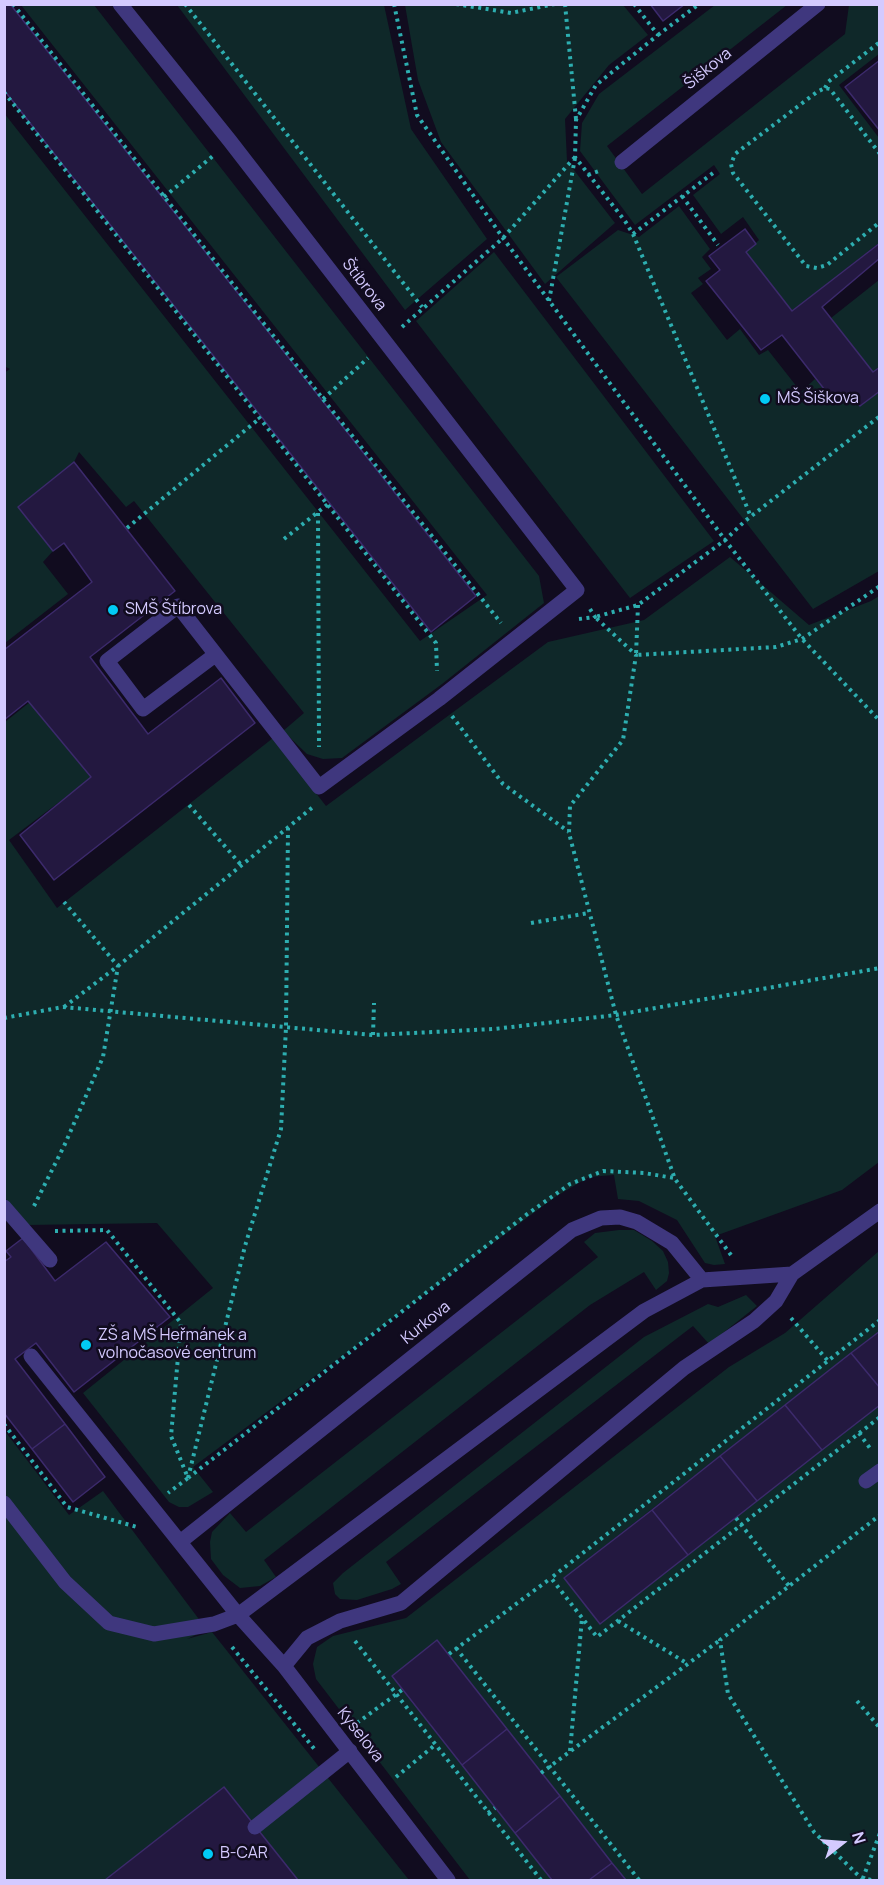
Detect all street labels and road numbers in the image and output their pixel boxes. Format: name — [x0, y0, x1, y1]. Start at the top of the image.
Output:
street label: Šiškova — [680, 44, 736, 94]
street label: Štíbrova — [338, 255, 390, 315]
street label: Kurkova — [398, 1297, 454, 1349]
street label: Kyselova — [333, 1704, 387, 1766]

